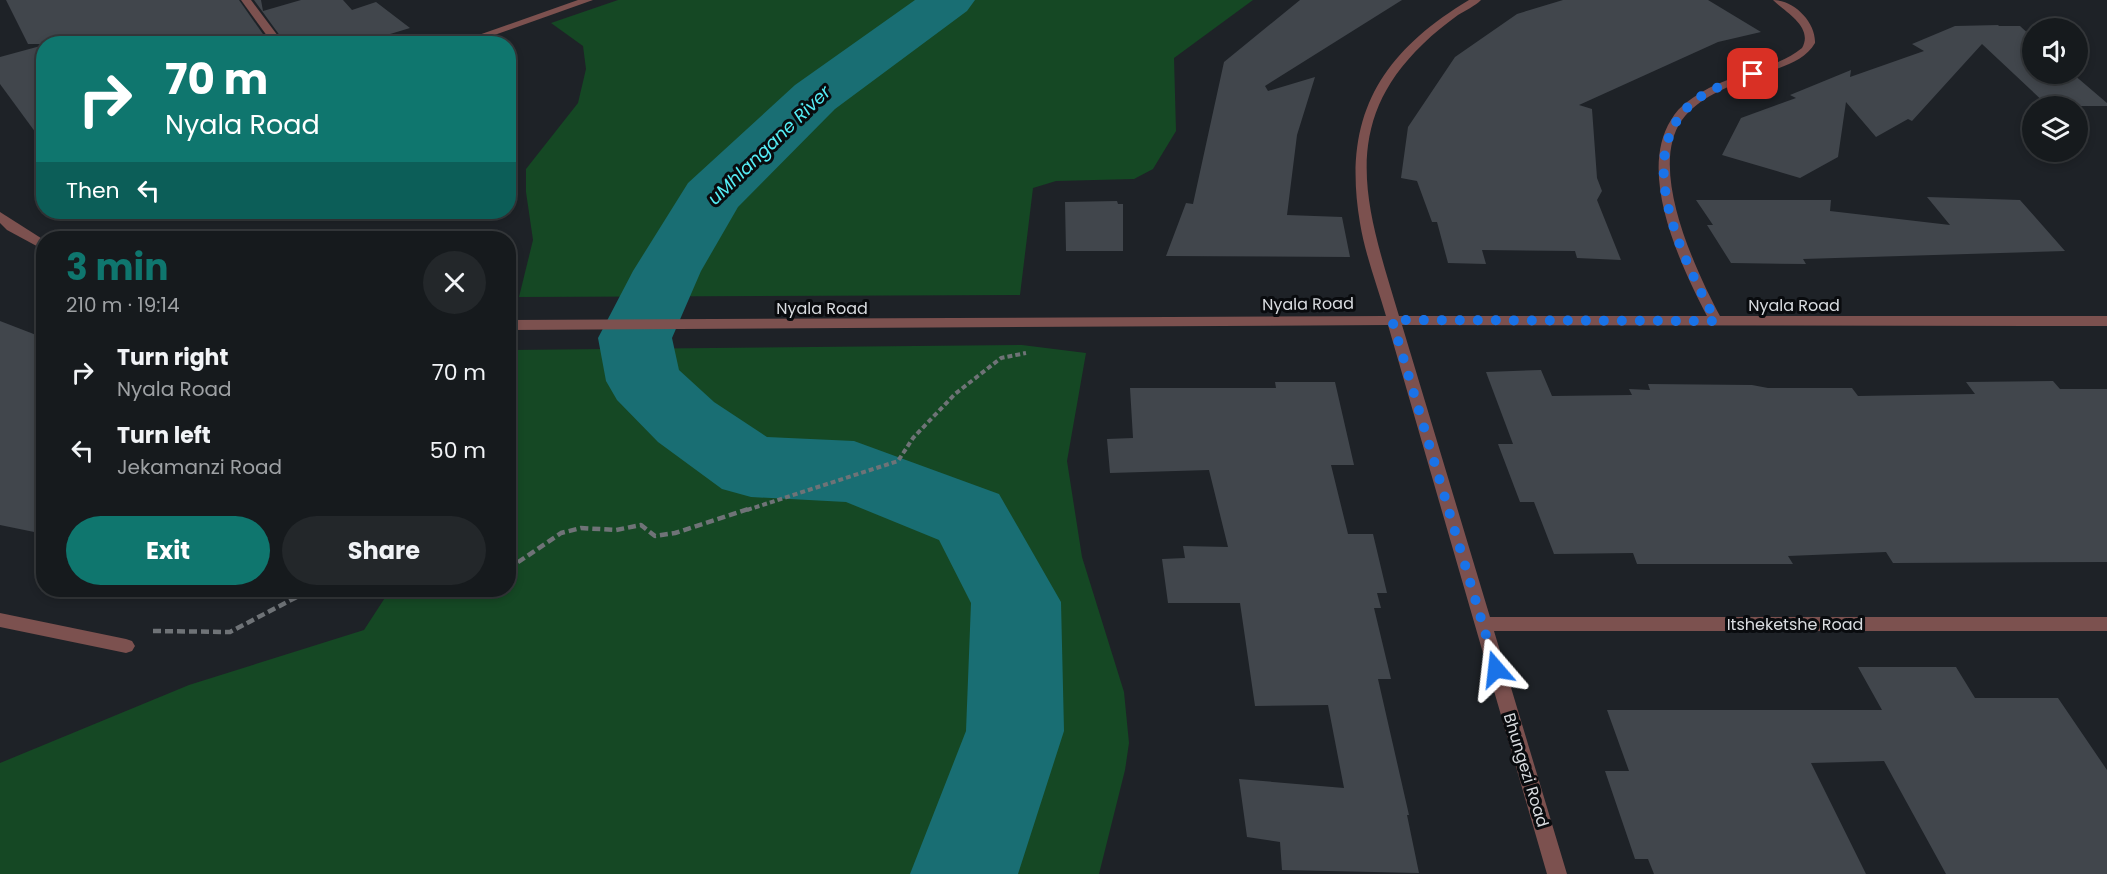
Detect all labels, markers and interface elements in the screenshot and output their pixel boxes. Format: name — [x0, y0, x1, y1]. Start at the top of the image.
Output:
map controls — [2022, 18, 2088, 162]
button: sound — [2022, 18, 2088, 84]
pin — [1727, 48, 1778, 99]
text: 70 m — [165, 50, 268, 109]
icon: arrive — [1736, 57, 1769, 90]
icon: right — [66, 60, 144, 138]
water label: uMhlangane River — [702, 79, 837, 210]
button: layers — [2022, 96, 2088, 162]
text: Nyala Road — [165, 106, 320, 143]
icon: left — [132, 174, 165, 207]
text: Then — [66, 175, 120, 206]
text: 3 min — [66, 242, 168, 293]
button: close — [423, 251, 486, 314]
text: 210 m · 19:14 — [66, 291, 180, 319]
street label: Nyala Road — [1262, 292, 1354, 316]
street label: Nyala Road — [1748, 294, 1840, 317]
street label: Nyala Road — [776, 297, 868, 320]
text: Turn right — [117, 342, 228, 373]
icon: right — [66, 356, 99, 389]
text: 70 m — [432, 357, 486, 388]
text: Nyala Road — [117, 375, 232, 403]
text: Turn left — [117, 420, 211, 451]
icon: left — [66, 434, 99, 467]
text: 50 m — [430, 435, 486, 466]
text: Jekamanzi Road — [117, 453, 282, 481]
button: Exit — [66, 516, 270, 585]
button: Share — [282, 516, 486, 585]
street label: Itsheketshe Road — [1727, 613, 1863, 636]
position arrow — [1464, 637, 1528, 701]
street label: Bhungezi Road — [1498, 710, 1554, 830]

